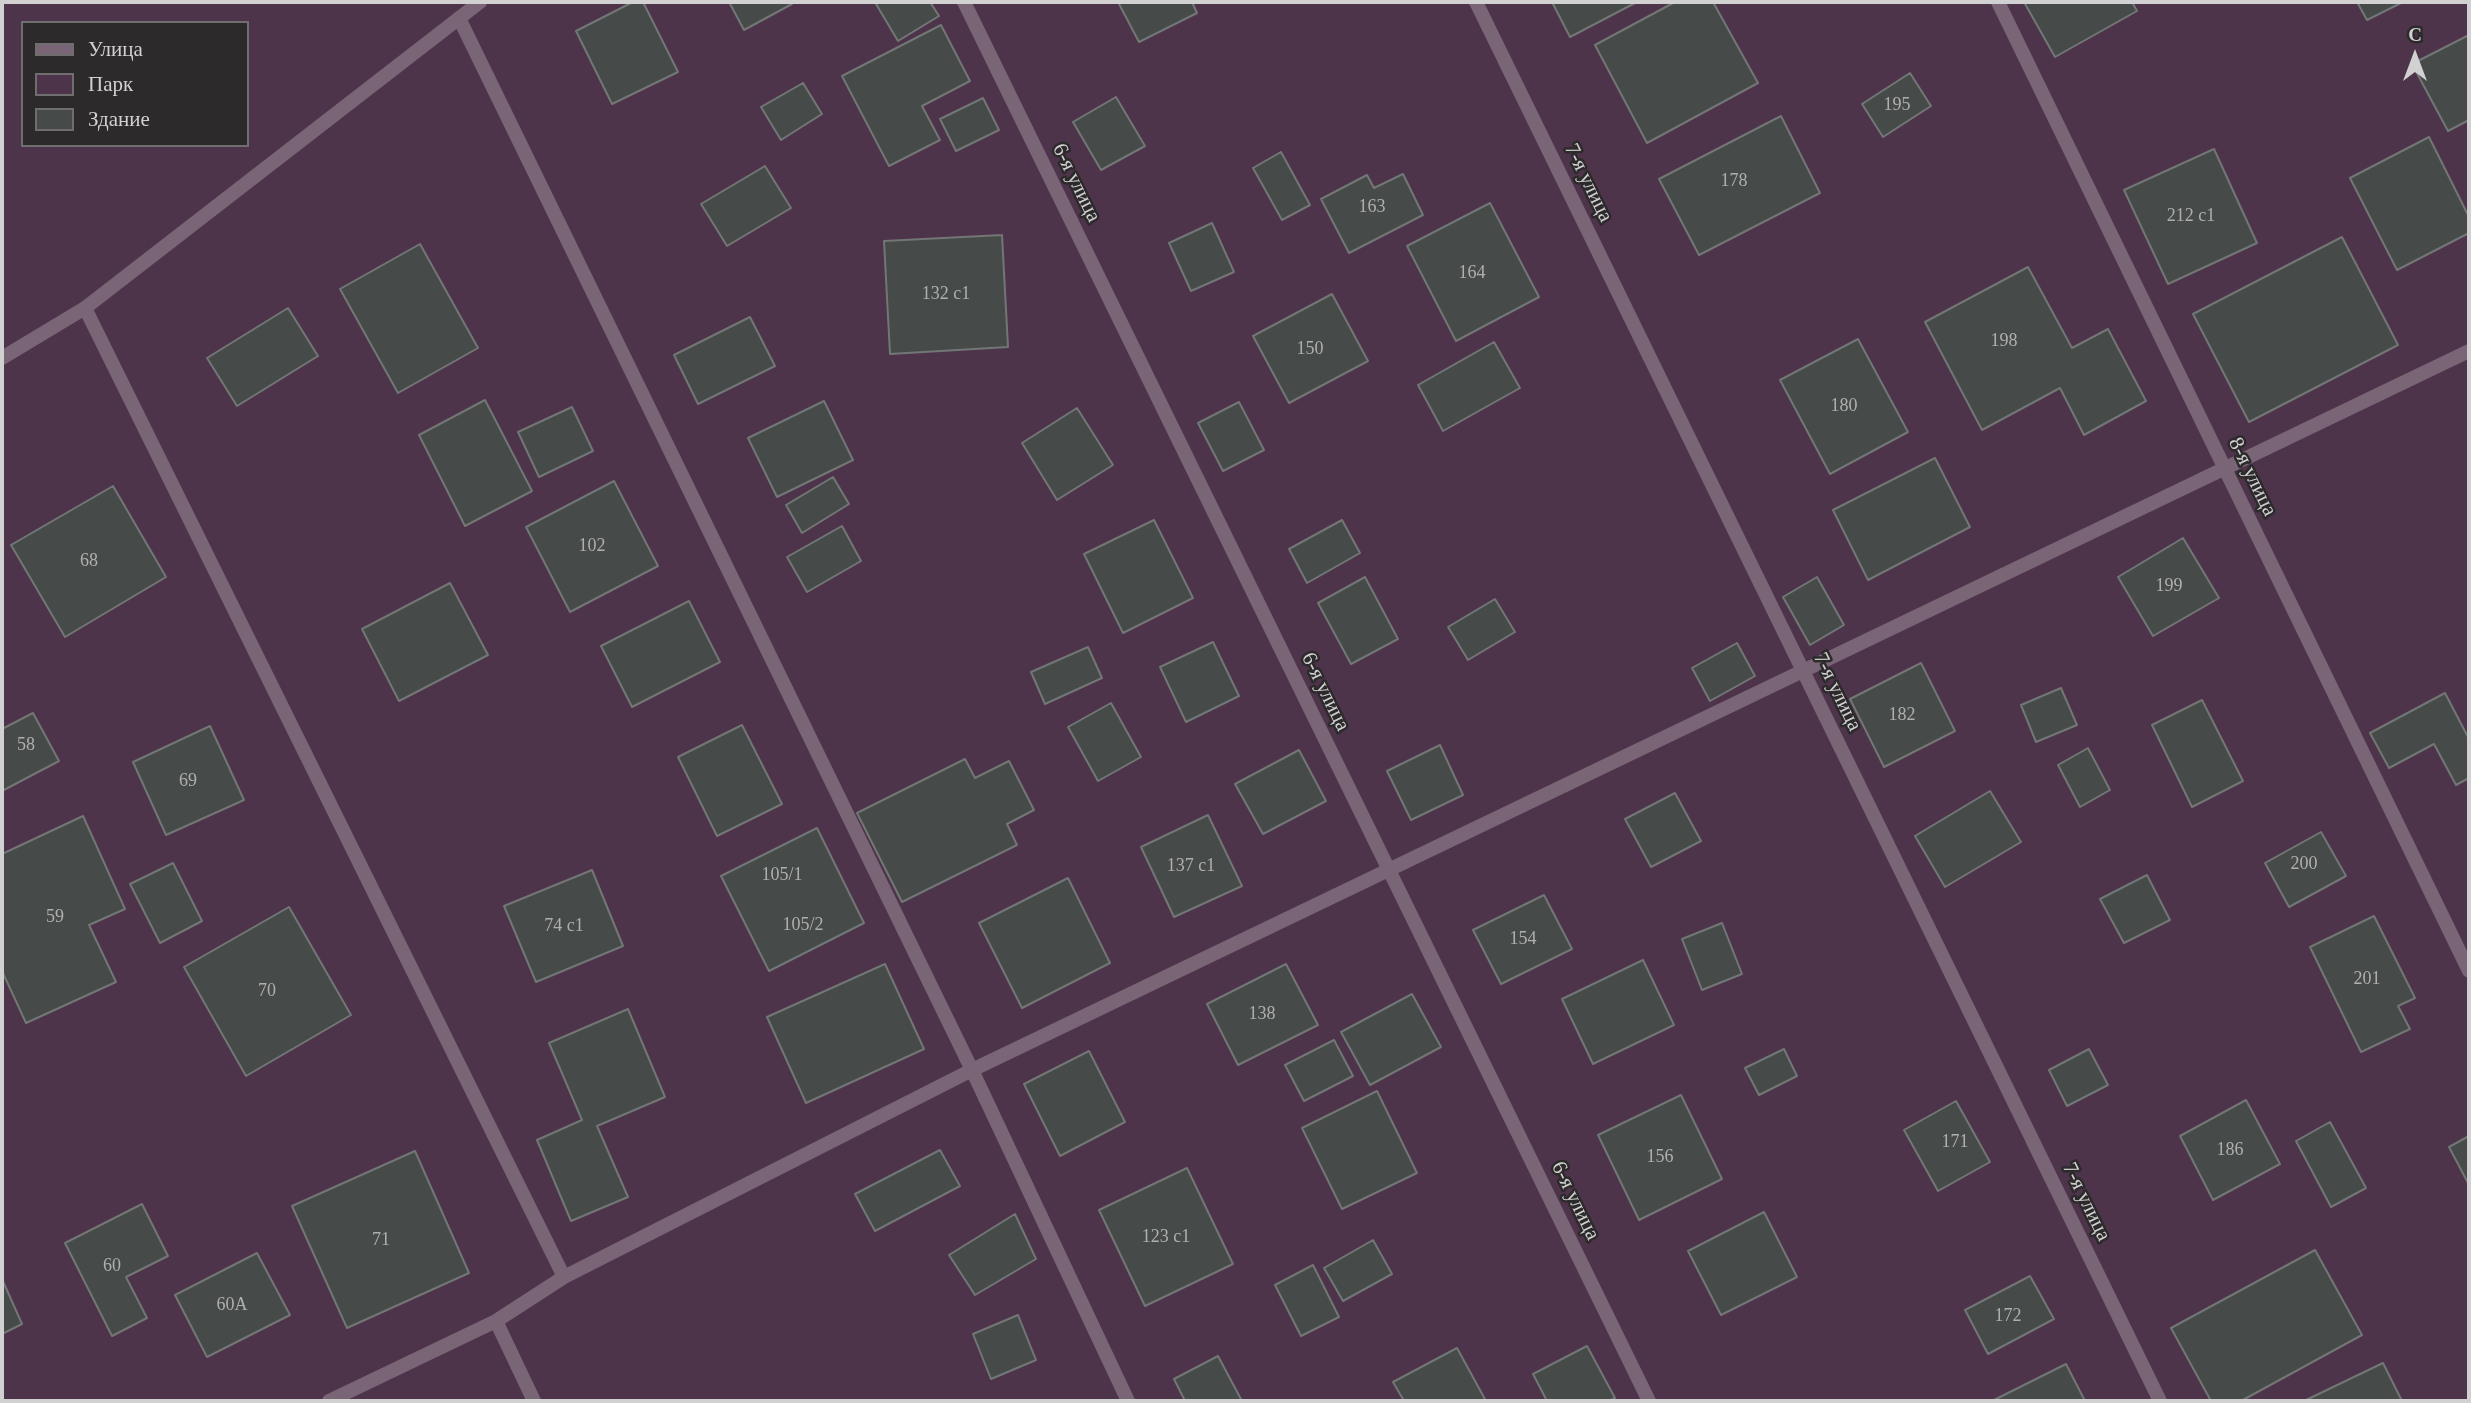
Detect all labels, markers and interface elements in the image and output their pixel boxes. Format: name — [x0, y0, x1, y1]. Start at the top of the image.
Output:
legend — [21, 21, 248, 147]
north arrow — [2380, 21, 2450, 91]
text: С — [2408, 24, 2422, 45]
text: Улица — [88, 37, 143, 61]
text: Парк — [88, 72, 133, 96]
house number: 195 — [1884, 94, 1910, 116]
text: Здание — [88, 107, 150, 131]
street label: 6-я улица — [1046, 140, 1106, 226]
street label: 7-я улица — [1558, 140, 1618, 226]
house number: 178 — [1721, 170, 1748, 192]
house number: 163 — [1358, 196, 1386, 218]
house number: 212 с1 — [2167, 205, 2215, 227]
house number: 164 — [1458, 262, 1485, 284]
house number: 132 с1 — [922, 283, 970, 305]
house number: 198 — [1990, 330, 2018, 352]
house number: 150 — [1296, 338, 1324, 360]
house number: 180 — [1830, 395, 1858, 417]
street label: 8-я улица — [2222, 434, 2282, 520]
house number: 102 — [578, 535, 606, 557]
house number: 68 — [80, 550, 98, 572]
house number: 199 — [2155, 575, 2182, 597]
street label: 6-я улица — [1295, 649, 1355, 735]
street label: 7-я улица — [1807, 649, 1867, 735]
house number: 182 — [1888, 704, 1916, 726]
house number: 58 — [17, 734, 35, 756]
house number: 69 — [179, 770, 197, 792]
house number: 200 — [2290, 853, 2318, 875]
house number: 137 c1 — [1167, 855, 1215, 877]
house number: 105/1 — [761, 864, 803, 886]
house number: 59 — [46, 906, 64, 928]
house number: 105/2 — [782, 914, 824, 936]
house number: 74 с1 — [544, 915, 584, 937]
house number: 154 — [1510, 928, 1536, 950]
house number: 201 — [2354, 968, 2381, 990]
house number: 70 — [258, 980, 276, 1002]
house number: 138 — [1248, 1003, 1275, 1025]
house number: 171 — [1941, 1131, 1968, 1153]
house number: 186 — [2216, 1139, 2244, 1161]
house number: 156 — [1646, 1146, 1674, 1168]
street label: 6-я улица — [1545, 1158, 1605, 1244]
street label: 7-я улица — [2056, 1159, 2116, 1245]
house number: 123 с1 — [1142, 1226, 1190, 1248]
house number: 71 — [372, 1229, 390, 1251]
house number: 60 — [103, 1255, 121, 1277]
house number: 60А — [217, 1294, 247, 1316]
house number: 172 — [1994, 1305, 2022, 1327]

